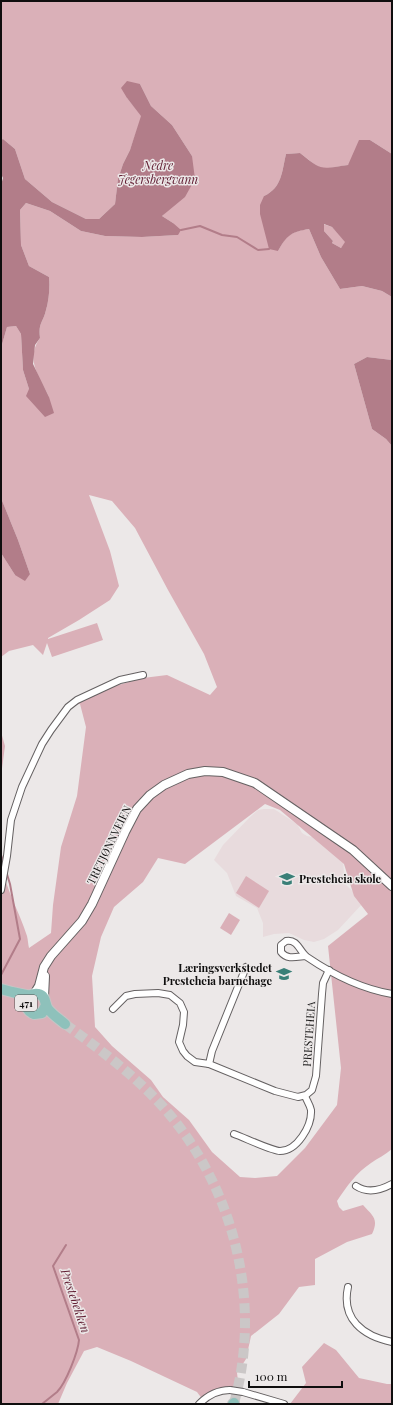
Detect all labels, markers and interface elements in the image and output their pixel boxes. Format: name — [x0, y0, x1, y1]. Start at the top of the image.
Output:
water label: Nedre Jegersbergvann — [118, 157, 198, 187]
street label: TRETJØNNVEIEN — [83, 802, 134, 887]
school or university icon: Presteheia skole — [278, 870, 296, 888]
place label: Presteheia skole — [299, 871, 382, 886]
place label: Læringsverkstedet Presteheia barnehage — [163, 960, 272, 988]
school or university icon: Læringsverkstedet Presteheia barnehage — [275, 965, 293, 983]
road number: 471 — [15, 995, 37, 1011]
street label: PRESTEHEIA — [299, 1001, 318, 1067]
water label: Prestebekken — [57, 1266, 94, 1335]
scale bar — [249, 1363, 342, 1389]
text: 100 m — [255, 1368, 288, 1384]

